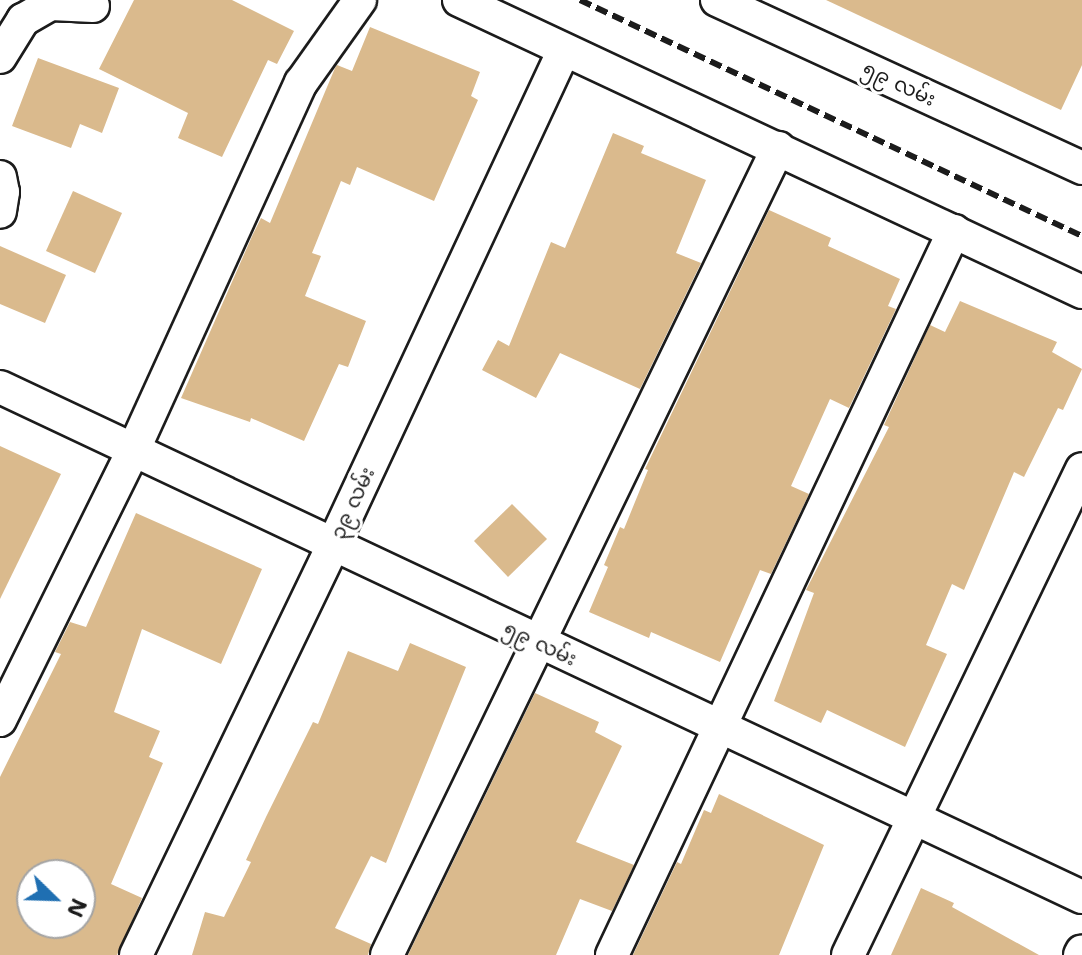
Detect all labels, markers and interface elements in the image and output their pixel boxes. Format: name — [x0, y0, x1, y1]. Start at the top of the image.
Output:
street label: ၅၉ လမ်း — [859, 57, 939, 111]
street label: ၃၉ လမ်း — [326, 463, 380, 543]
street label: ၅၉ လမ်း — [500, 617, 580, 671]
north arrow — [16, 859, 96, 939]
text: N — [60, 894, 93, 921]

